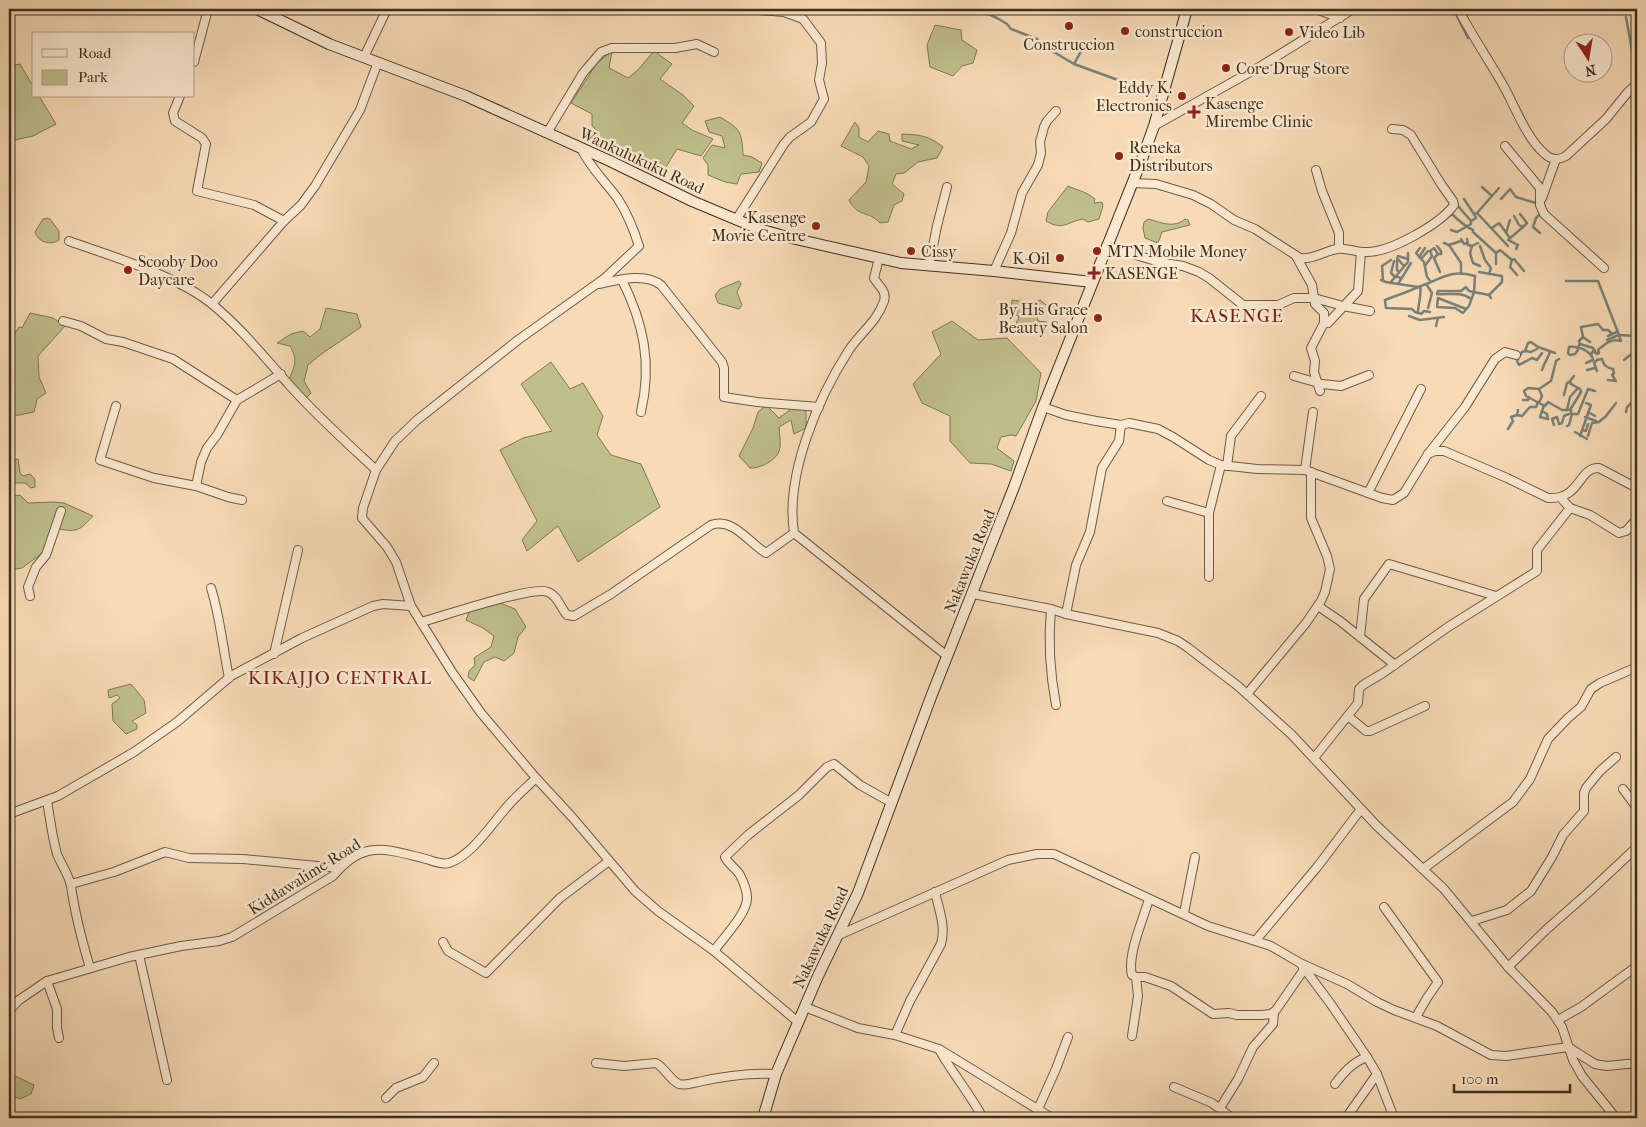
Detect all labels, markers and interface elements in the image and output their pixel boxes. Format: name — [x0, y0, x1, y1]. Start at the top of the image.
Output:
marker: Construccion — [1063, 20, 1075, 32]
place label: construccion — [1135, 22, 1224, 41]
place label: Video Lib — [1298, 23, 1365, 42]
marker: construccion — [1119, 25, 1131, 37]
marker: Video Lib — [1283, 26, 1295, 38]
legend — [32, 32, 195, 98]
north arrow — [1564, 32, 1614, 82]
place label: Construccion — [1023, 35, 1115, 54]
text: Road — [78, 44, 112, 62]
place label: Core Drug Store — [1236, 59, 1350, 78]
text: N — [1583, 61, 1598, 80]
marker: Core Drug Store — [1220, 62, 1232, 74]
text: Park — [78, 68, 108, 86]
place label: Eddy K. Electronics — [1096, 78, 1172, 115]
marker: Eddy K. Electronics — [1176, 90, 1188, 102]
place label: Kasenge Mirembe Clinic — [1205, 94, 1313, 131]
marker: Kasenge Mirembe Clinic — [1187, 105, 1201, 119]
street label: Wankulukuku Road — [575, 123, 708, 198]
place label: Reneka Distributors — [1129, 138, 1213, 175]
marker: Reneka Distributors — [1113, 150, 1125, 162]
place label: Kasenge Movie Centre — [712, 208, 806, 245]
marker: Kasenge Movie Centre — [810, 220, 822, 232]
place label: Cissy — [921, 242, 957, 261]
place label: MTN Mobile Money — [1107, 242, 1247, 261]
marker: Cissy — [905, 245, 917, 257]
marker: MTN Mobile Money — [1091, 245, 1103, 257]
place label: K-Oil — [1012, 249, 1051, 268]
place label: Scooby Doo Daycare — [138, 252, 218, 289]
marker: K-Oil — [1054, 252, 1066, 264]
marker: Scooby Doo Daycare — [122, 264, 134, 276]
place label: KASENGE — [1105, 264, 1178, 283]
marker: KASENGE — [1087, 266, 1101, 280]
place label: By His Grace Beauty Salon — [998, 300, 1089, 337]
district label: KASENGE — [1190, 305, 1284, 327]
marker: By His Grace Beauty Salon — [1092, 312, 1104, 324]
street label: Nakawuka Road — [940, 506, 999, 616]
district label: KIKAJJO CENTRAL — [248, 667, 432, 689]
street label: Kiddawalime Road — [244, 834, 364, 919]
street label: Nakawuka Road — [789, 883, 852, 991]
scale bar — [1454, 1062, 1570, 1094]
text: 100 m — [1461, 1070, 1499, 1088]

